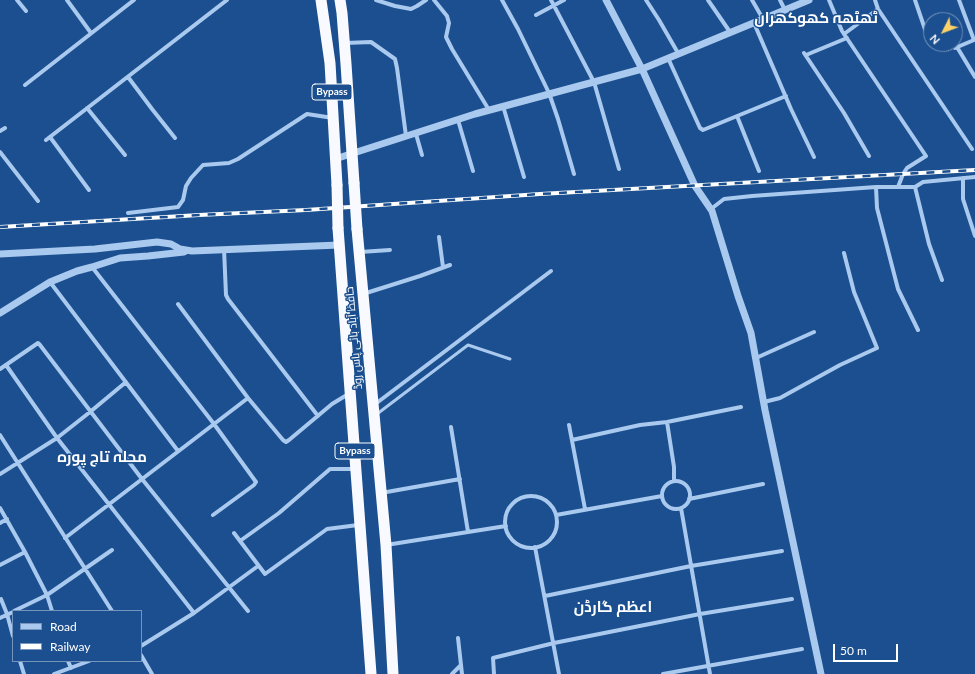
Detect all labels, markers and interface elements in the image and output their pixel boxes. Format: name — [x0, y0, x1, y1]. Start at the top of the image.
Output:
district label: ٹھٹھہ کھوکھراں — [754, 9, 878, 27]
north arrow — [923, 12, 963, 52]
text: N — [927, 32, 942, 47]
road number: Bypass — [312, 84, 352, 100]
street label: حافظ آباد بائی پاس روڈ — [343, 286, 365, 390]
road number: Bypass — [335, 443, 375, 459]
district label: محلہ تاج پورہ — [57, 448, 147, 466]
district label: اعظم گارڈن — [574, 598, 652, 616]
legend — [12, 610, 142, 662]
text: Road — [50, 619, 77, 634]
scale bar — [835, 636, 900, 662]
text: Railway — [50, 639, 90, 654]
text: 50 m — [840, 643, 867, 658]

